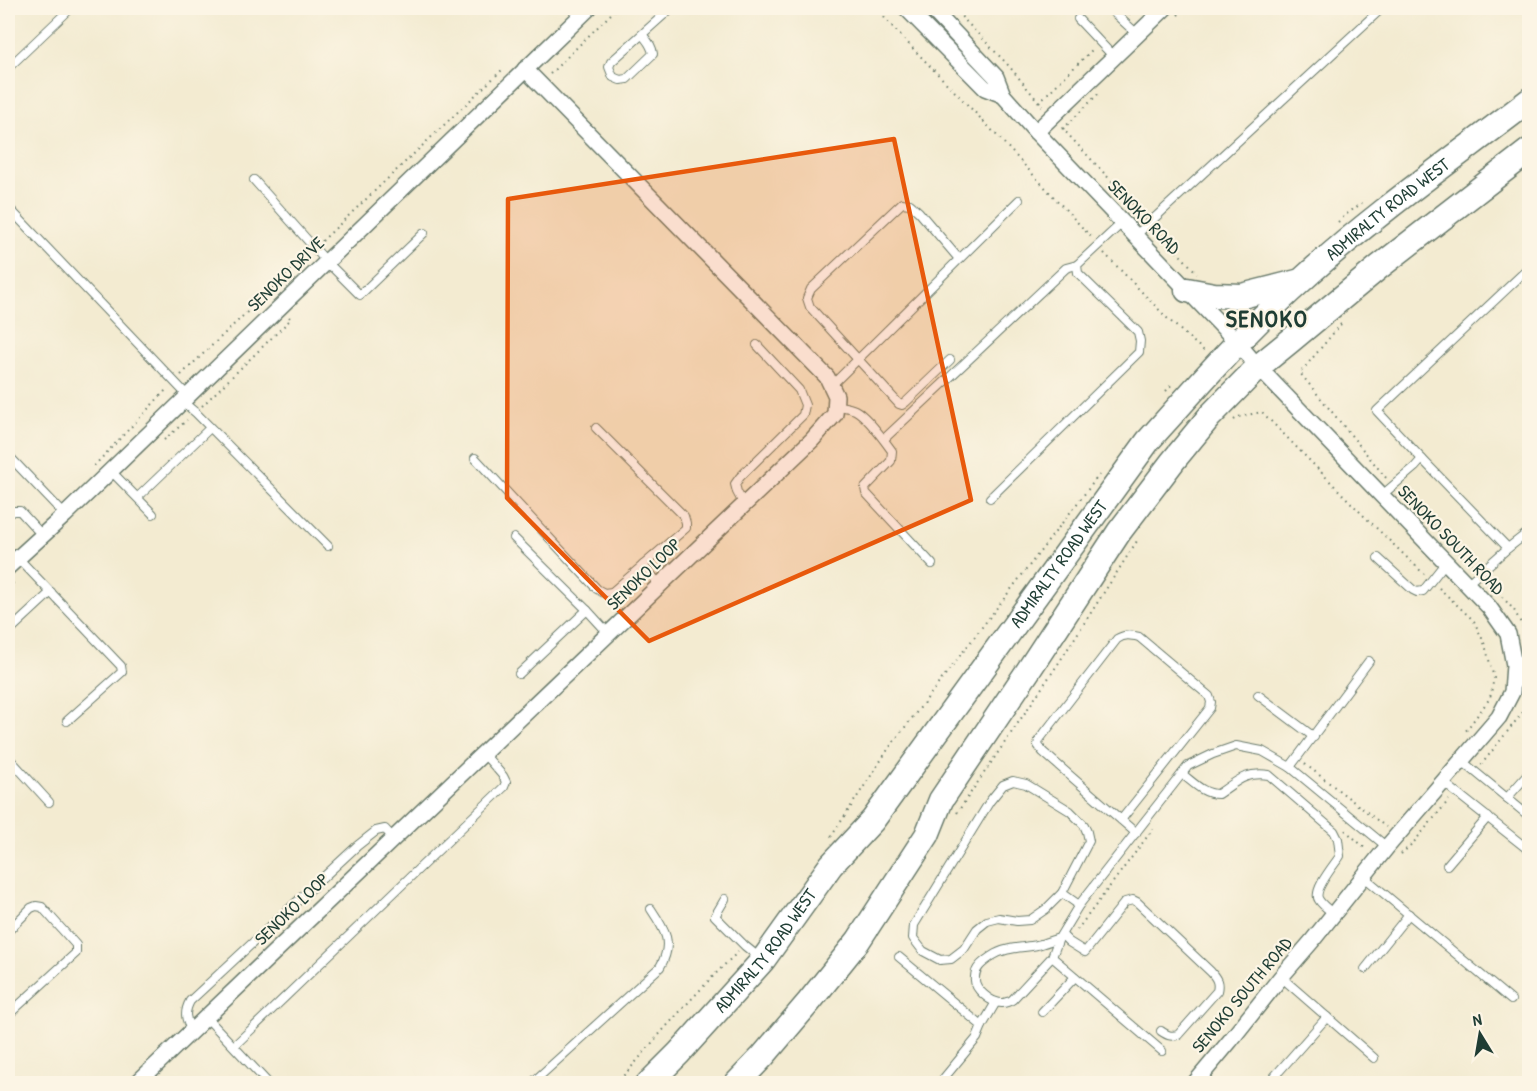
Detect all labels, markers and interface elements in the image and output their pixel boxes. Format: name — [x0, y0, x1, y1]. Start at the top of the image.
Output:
street label: ADMIRALTY ROAD WEST — [1320, 151, 1455, 266]
street label: SENOKO ROAD — [1102, 174, 1187, 260]
street label: SENOKO DRIVE — [242, 230, 330, 317]
district label: SENOKO — [1226, 302, 1308, 334]
street label: SENOKO SOUTH ROAD — [1392, 479, 1511, 600]
street label: ADMIRALTY ROAD WEST — [1004, 494, 1114, 632]
street label: SENOKO LOOP — [601, 532, 686, 616]
street label: SENOKO LOOP — [249, 867, 334, 951]
street label: ADMIRALTY ROAD WEST — [708, 883, 822, 1018]
street label: SENOKO SOUTH ROAD — [1186, 931, 1298, 1058]
north arrow — [1450, 1004, 1510, 1064]
text: N — [1471, 1008, 1484, 1031]

